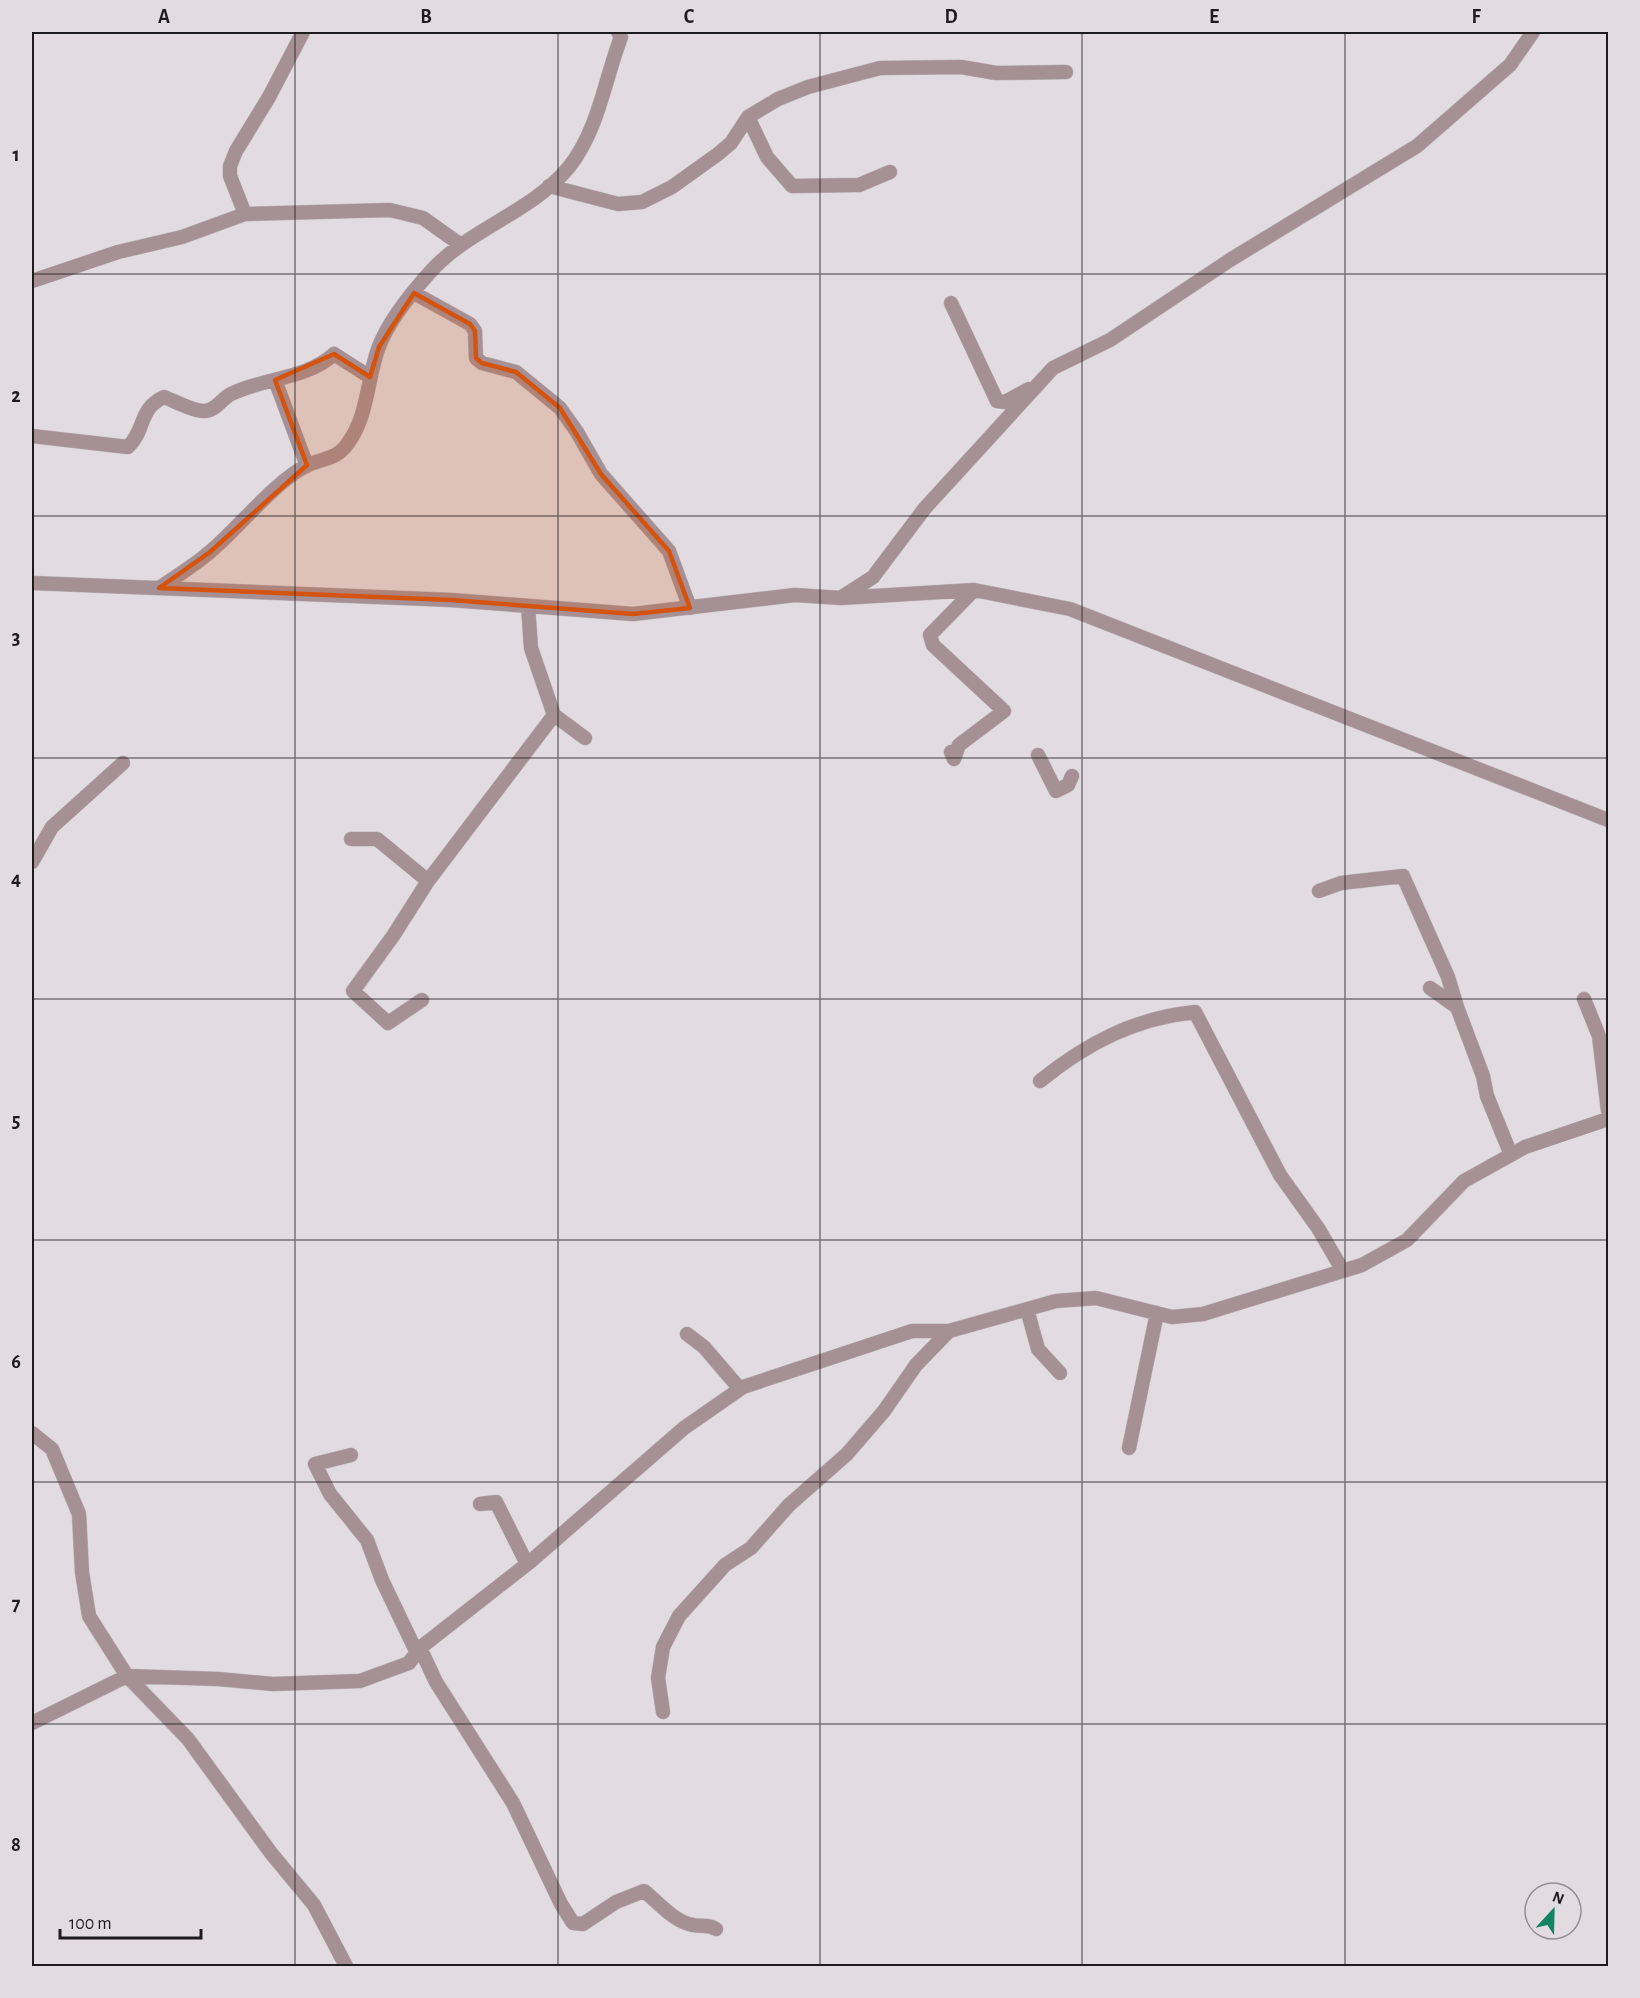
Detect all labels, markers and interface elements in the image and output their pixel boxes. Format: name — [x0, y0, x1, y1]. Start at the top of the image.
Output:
text: A — [158, 7, 170, 27]
text: B — [420, 7, 432, 27]
text: C — [684, 7, 695, 27]
text: D — [944, 7, 958, 27]
text: E — [1209, 7, 1219, 27]
text: F — [1471, 7, 1481, 27]
text: 1 — [12, 145, 20, 165]
text: 2 — [11, 386, 21, 406]
text: 3 — [12, 628, 20, 648]
text: 4 — [11, 869, 21, 889]
text: 5 — [12, 1111, 20, 1131]
text: 6 — [11, 1352, 21, 1372]
text: 7 — [12, 1594, 21, 1614]
text: 8 — [11, 1835, 21, 1855]
north arrow — [1523, 1881, 1583, 1941]
text: N — [1550, 1889, 1566, 1908]
scale bar — [60, 1902, 201, 1940]
text: 100 m — [69, 1915, 112, 1933]

